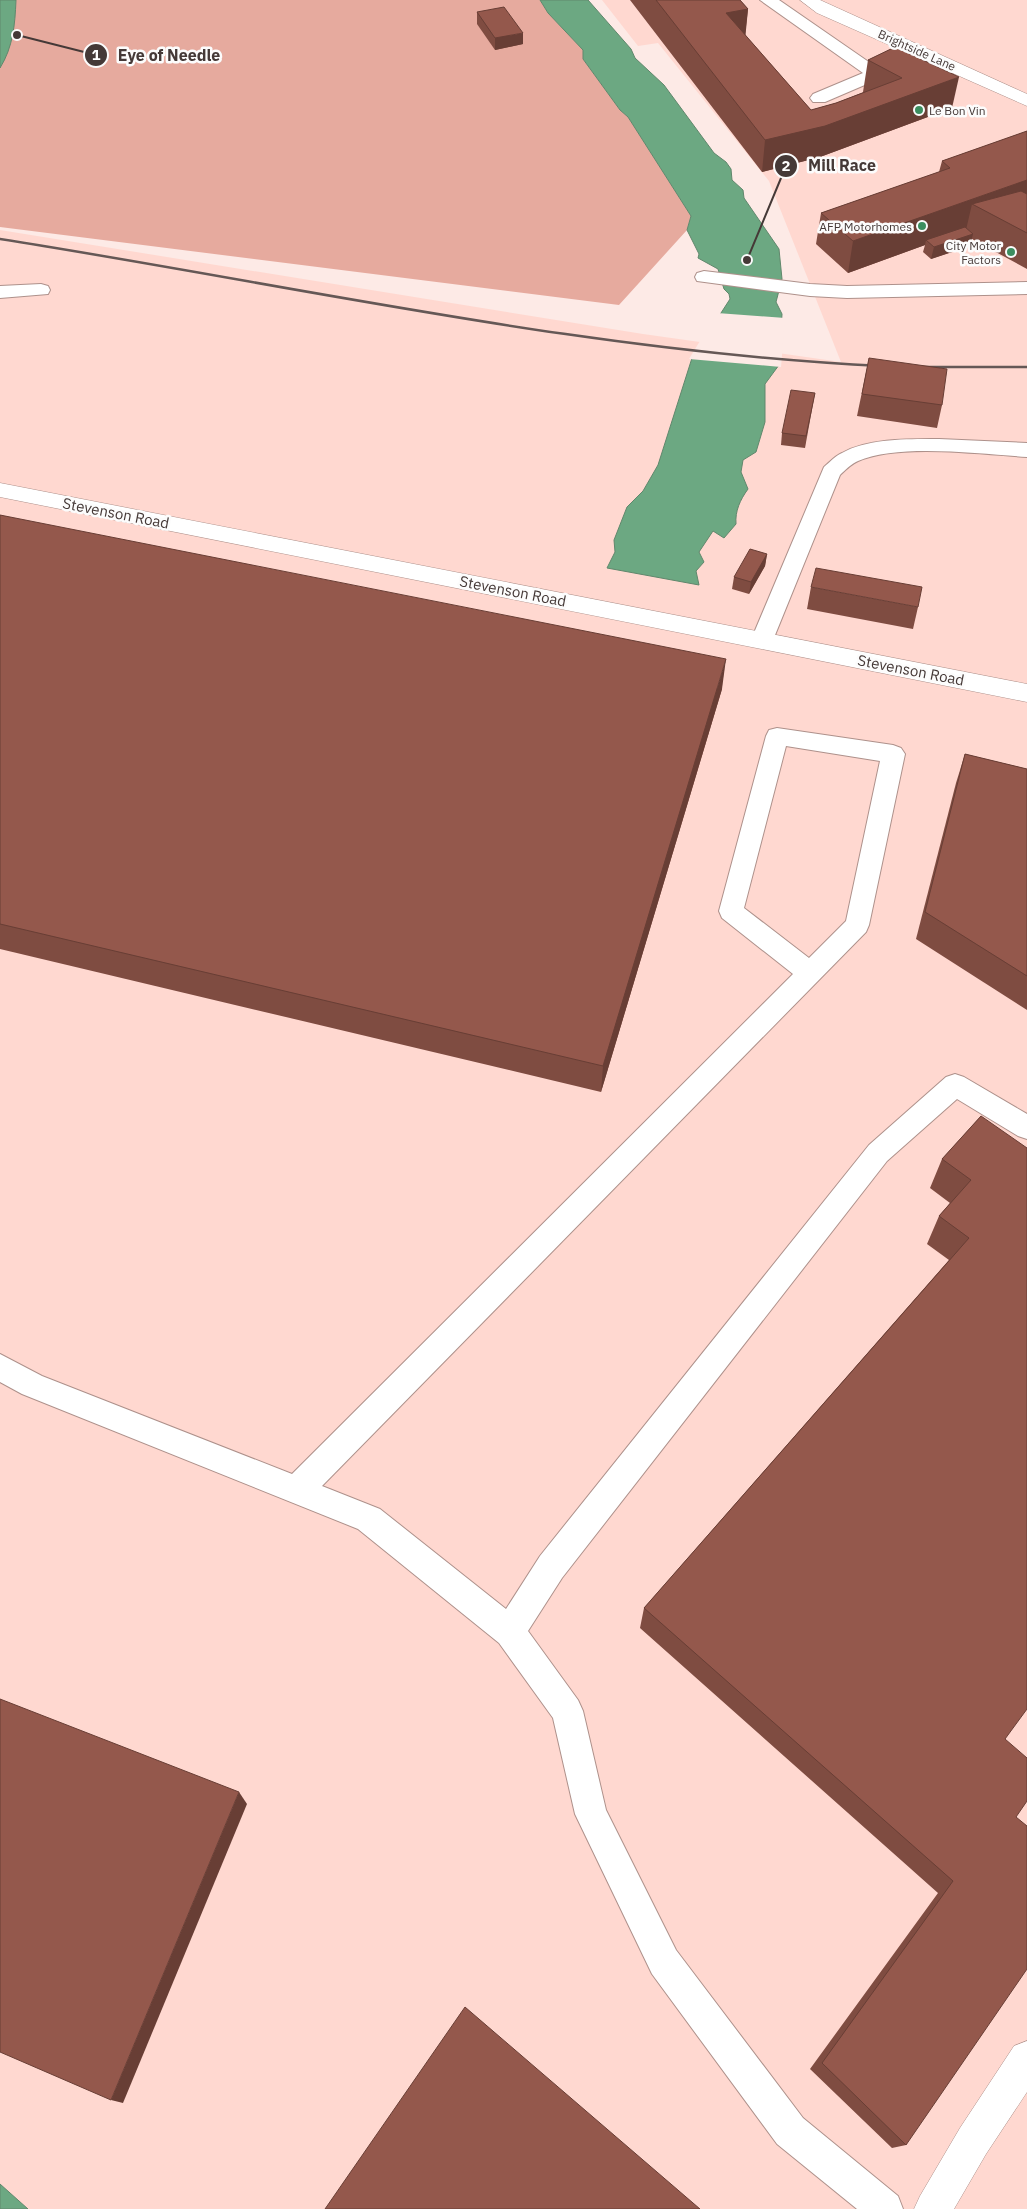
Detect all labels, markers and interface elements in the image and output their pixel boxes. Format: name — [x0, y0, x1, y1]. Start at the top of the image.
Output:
street label: Brightside Lane — [876, 26, 959, 74]
callout: Eye of Needle — [83, 40, 231, 71]
text: 1 — [91, 45, 101, 64]
text: Eye of Needle — [118, 45, 220, 65]
place label: Le Bon Vin — [929, 103, 986, 118]
marker: Le Bon Vin — [913, 104, 925, 116]
callout: Mill Race — [773, 150, 886, 181]
text: Mill Race — [808, 155, 876, 175]
text: 2 — [781, 156, 791, 175]
place label: AFP Motorhomes — [819, 219, 912, 234]
marker: AFP Motorhomes — [916, 220, 928, 232]
place label: City Motor Factors — [946, 238, 1002, 267]
marker: City Motor Factors — [1005, 246, 1017, 258]
street label: Stevenson Road — [61, 493, 171, 533]
street label: Stevenson Road — [458, 571, 568, 611]
street label: Stevenson Road — [856, 650, 966, 690]

